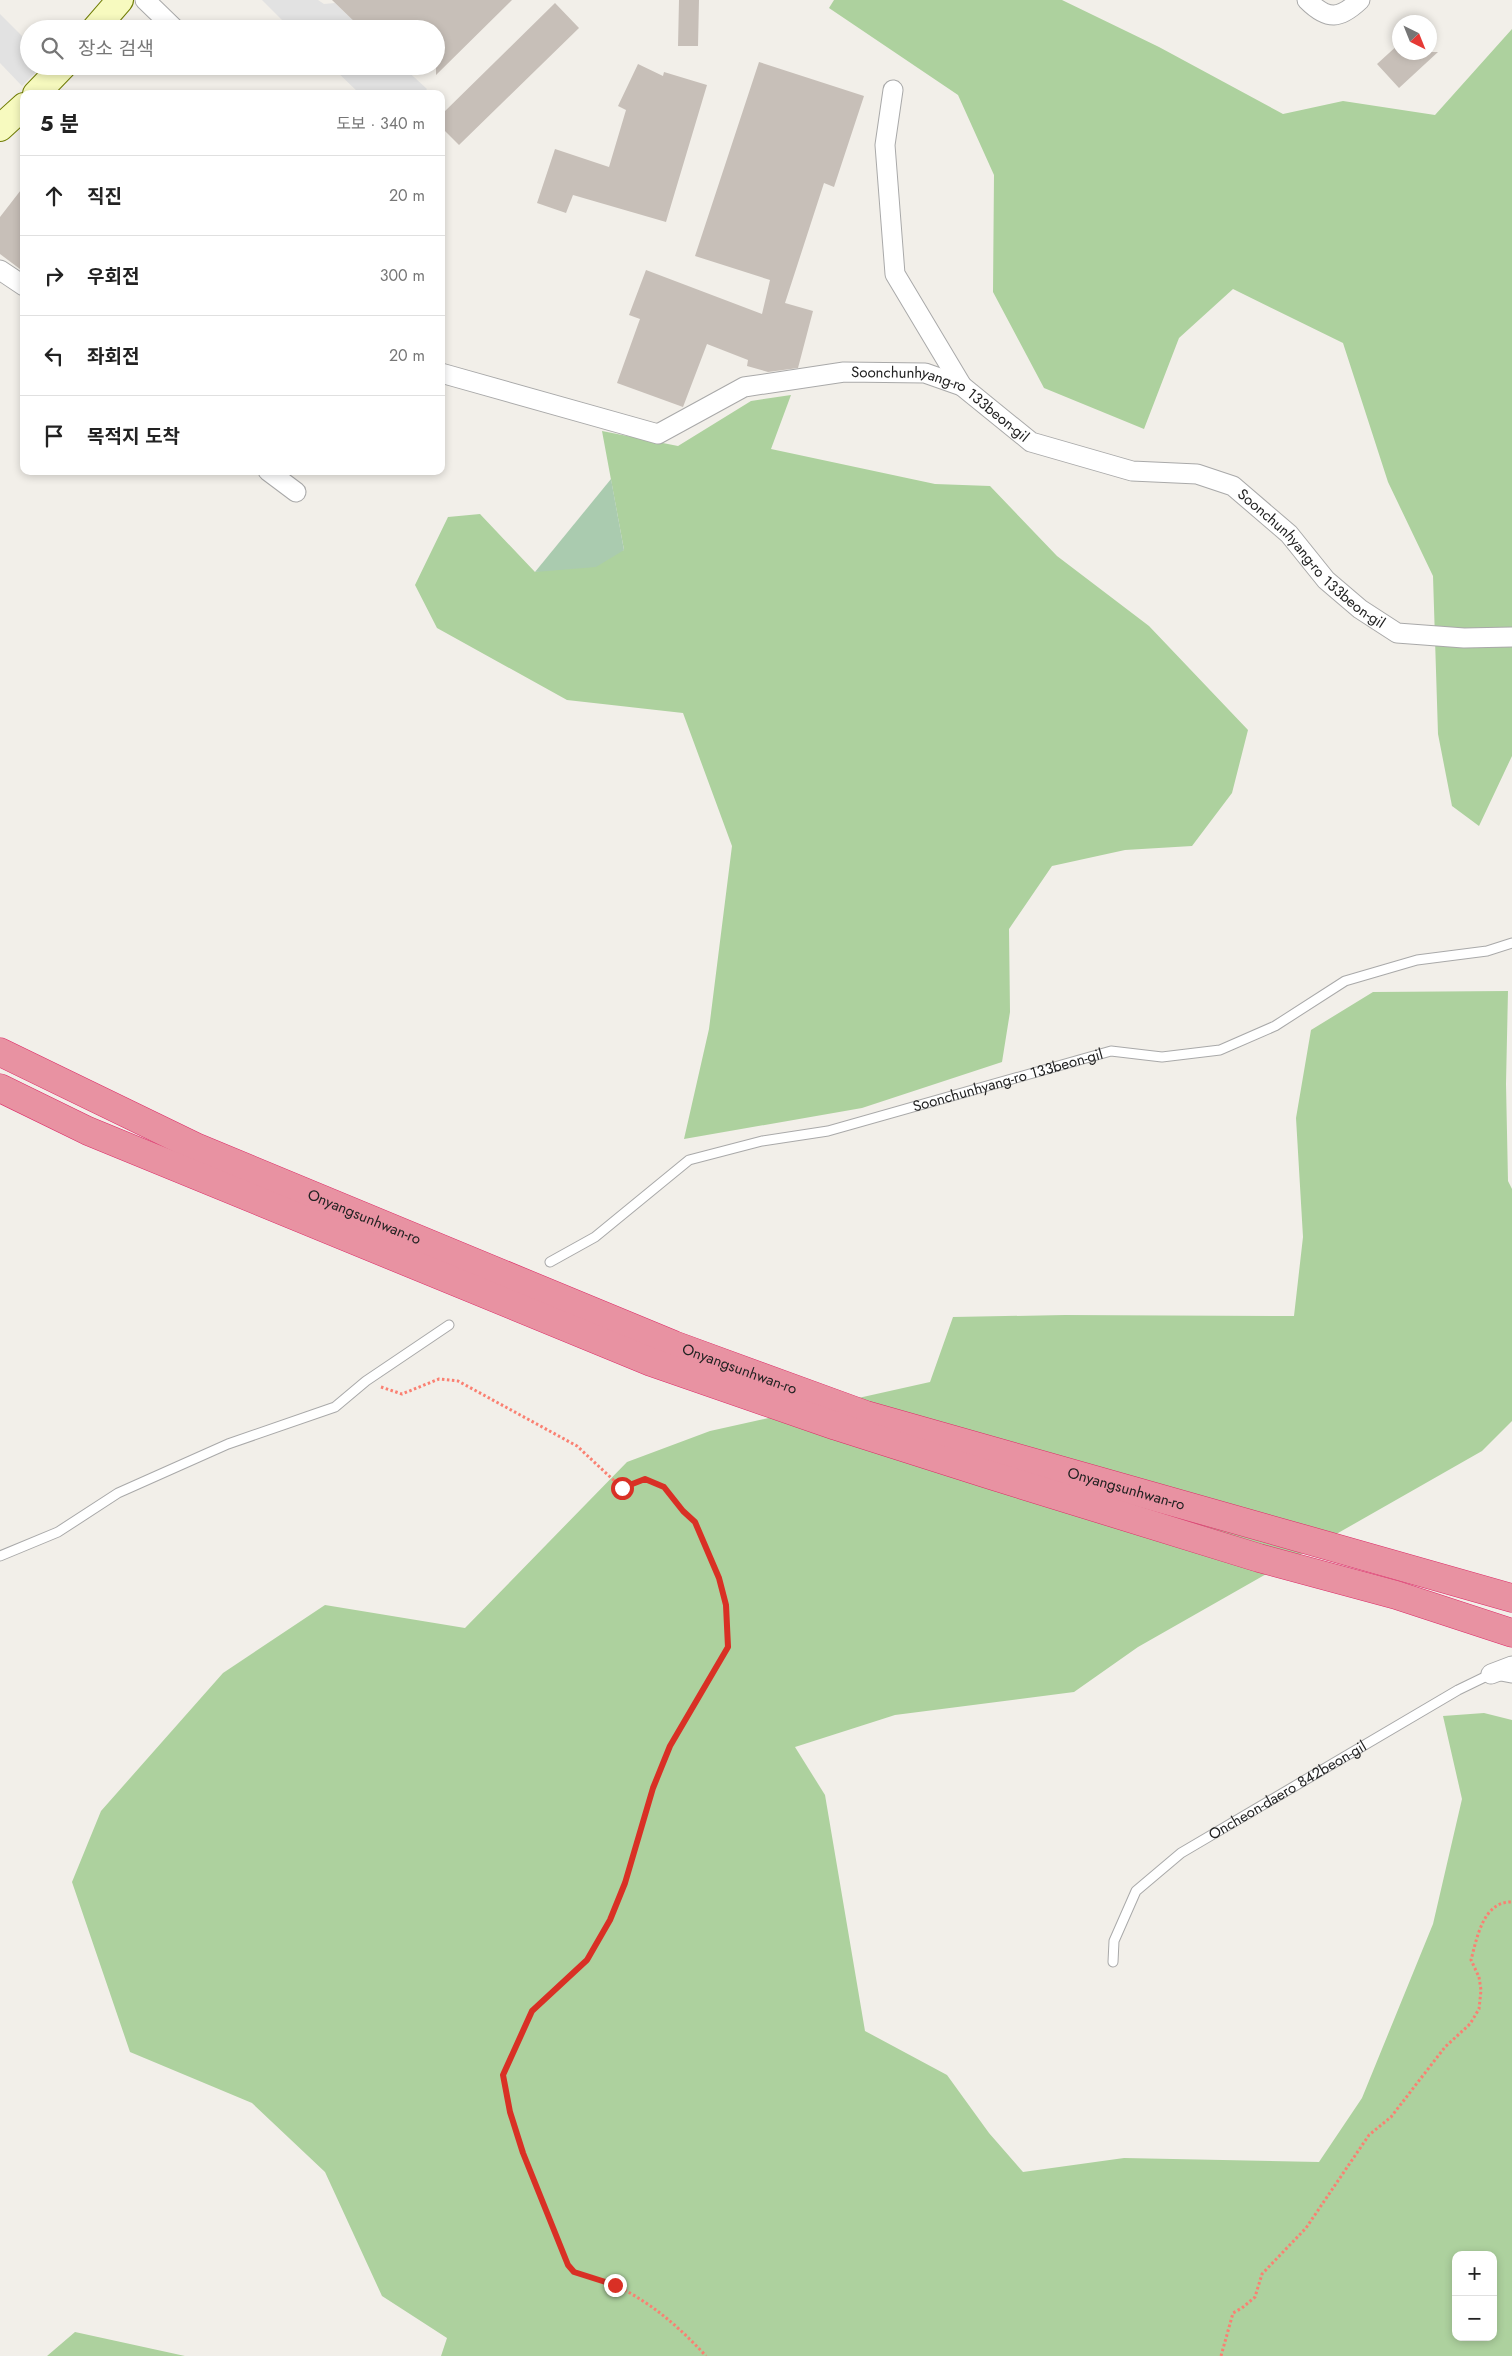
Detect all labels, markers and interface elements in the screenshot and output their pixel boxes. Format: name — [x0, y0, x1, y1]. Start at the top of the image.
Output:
north arrow — [1392, 15, 1437, 60]
search box — [20, 20, 445, 75]
icon: search — [38, 34, 66, 62]
text: 장소 검색 — [78, 35, 154, 62]
text: 5 분 — [40, 109, 79, 139]
text: 도보 · 340 m — [336, 112, 425, 135]
icon: ahead — [40, 182, 68, 210]
text: 직진 — [87, 183, 122, 210]
text: 20 m — [389, 184, 425, 207]
icon: right — [40, 262, 68, 290]
text: 우회전 — [87, 263, 139, 290]
text: 300 m — [380, 264, 425, 287]
icon: left — [40, 342, 68, 370]
text: 좌회전 — [87, 343, 139, 370]
text: 20 m — [389, 344, 425, 367]
street label: Soonchunhyang-ro 133beon-gil — [851, 361, 1034, 447]
icon: arrive — [40, 422, 68, 450]
text: 목적지 도착 — [87, 423, 180, 450]
street label: Soonchunhyang-ro 133beon-gil — [1233, 483, 1390, 634]
street label: Soonchunhyang-ro 133beon-gil — [910, 1043, 1106, 1118]
street label: Onyangsunhwan-ro — [304, 1183, 424, 1250]
street label: Onyangsunhwan-ro — [679, 1338, 800, 1400]
street label: Onyangsunhwan-ro — [1065, 1462, 1187, 1516]
route start — [611, 1477, 634, 1500]
street label: Oncheon-daero 842beon-gil — [1204, 1735, 1371, 1845]
map controls — [1452, 2251, 1497, 2341]
button: + — [1452, 2251, 1497, 2296]
route end — [604, 2274, 627, 2297]
button: − — [1452, 2296, 1497, 2341]

